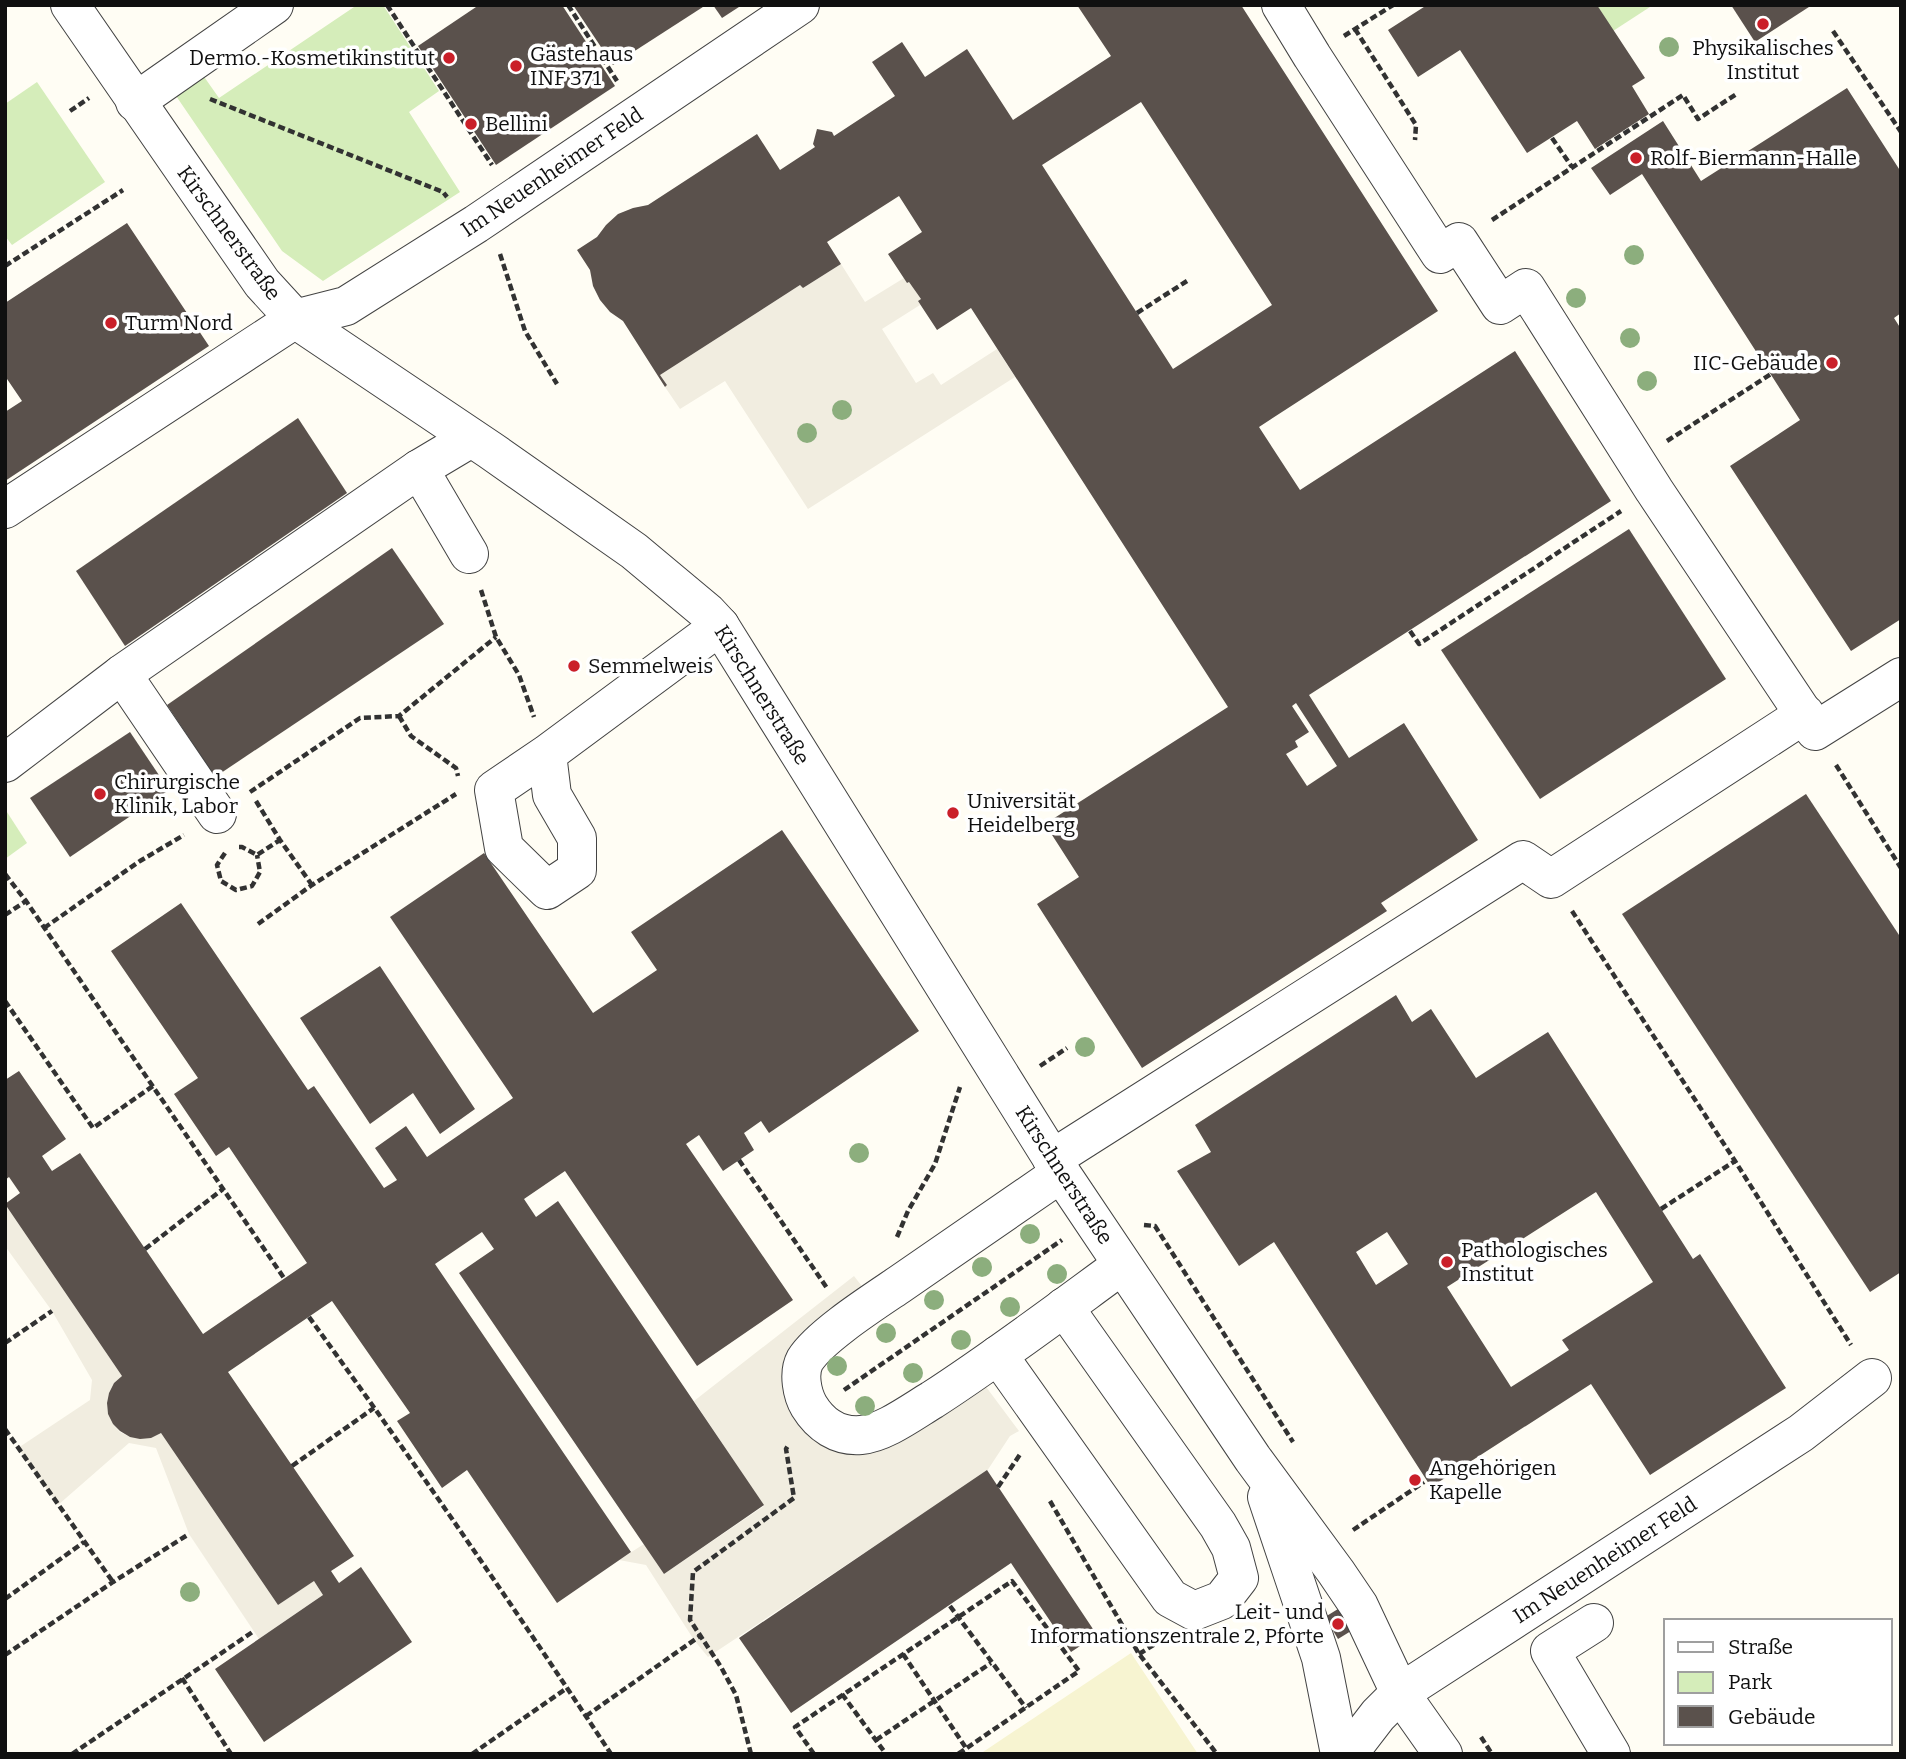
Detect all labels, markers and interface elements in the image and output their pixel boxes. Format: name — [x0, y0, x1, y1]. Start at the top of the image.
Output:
marker: Physikalisches Institut — [1755, 16, 1771, 32]
place label: Physikalisches Institut — [1692, 35, 1834, 85]
place label: Gästehaus INF 371 — [530, 41, 633, 91]
place label: Dermo.-Kosmetikinstitut — [189, 45, 435, 71]
marker: Dermo.-Kosmetikinstitut — [441, 50, 457, 66]
marker: Gästehaus INF 371 — [508, 58, 524, 74]
street label: Im Neuenheimer Feld — [456, 101, 648, 243]
place label: Bellini — [485, 111, 548, 137]
marker: Bellini — [463, 116, 479, 132]
place label: Rolf-Biermann-Halle — [1650, 145, 1857, 171]
marker: Rolf-Biermann-Halle — [1628, 150, 1644, 166]
street label: Kirschnerstraße — [172, 161, 286, 305]
place label: Turm Nord — [125, 310, 233, 336]
marker: Turm Nord — [103, 315, 119, 331]
place label: IIC-Gebäude — [1693, 350, 1818, 376]
marker: IIC-Gebäude — [1824, 355, 1840, 371]
street label: Kirschnerstraße — [709, 620, 815, 770]
place label: Semmelweis — [588, 653, 713, 679]
marker: Semmelweis — [566, 658, 582, 674]
place label: Chirurgische Klinik, Labor — [114, 769, 240, 819]
marker: Chirurgische Klinik, Labor — [92, 786, 108, 802]
place label: Universität Heidelberg — [967, 788, 1076, 838]
marker: Universität Heidelberg — [945, 805, 961, 821]
street label: Kirschnerstraße — [1010, 1101, 1118, 1249]
place label: Pathologisches Institut — [1461, 1237, 1608, 1287]
marker: Pathologisches Institut — [1439, 1254, 1455, 1270]
place label: Angehörigen Kapelle — [1429, 1455, 1556, 1505]
marker: Angehörigen Kapelle — [1407, 1472, 1423, 1488]
street label: Im Neuenheimer Feld — [1508, 1491, 1702, 1629]
place label: Leit- und Informationszentrale 2, Pforte — [1030, 1599, 1324, 1649]
marker: Leit- und Informationszentrale 2, Pforte — [1330, 1616, 1346, 1632]
legend — [1664, 1619, 1892, 1745]
text: Straße — [1728, 1634, 1793, 1660]
text: Park — [1728, 1669, 1772, 1695]
text: Gebäude — [1728, 1704, 1816, 1730]

